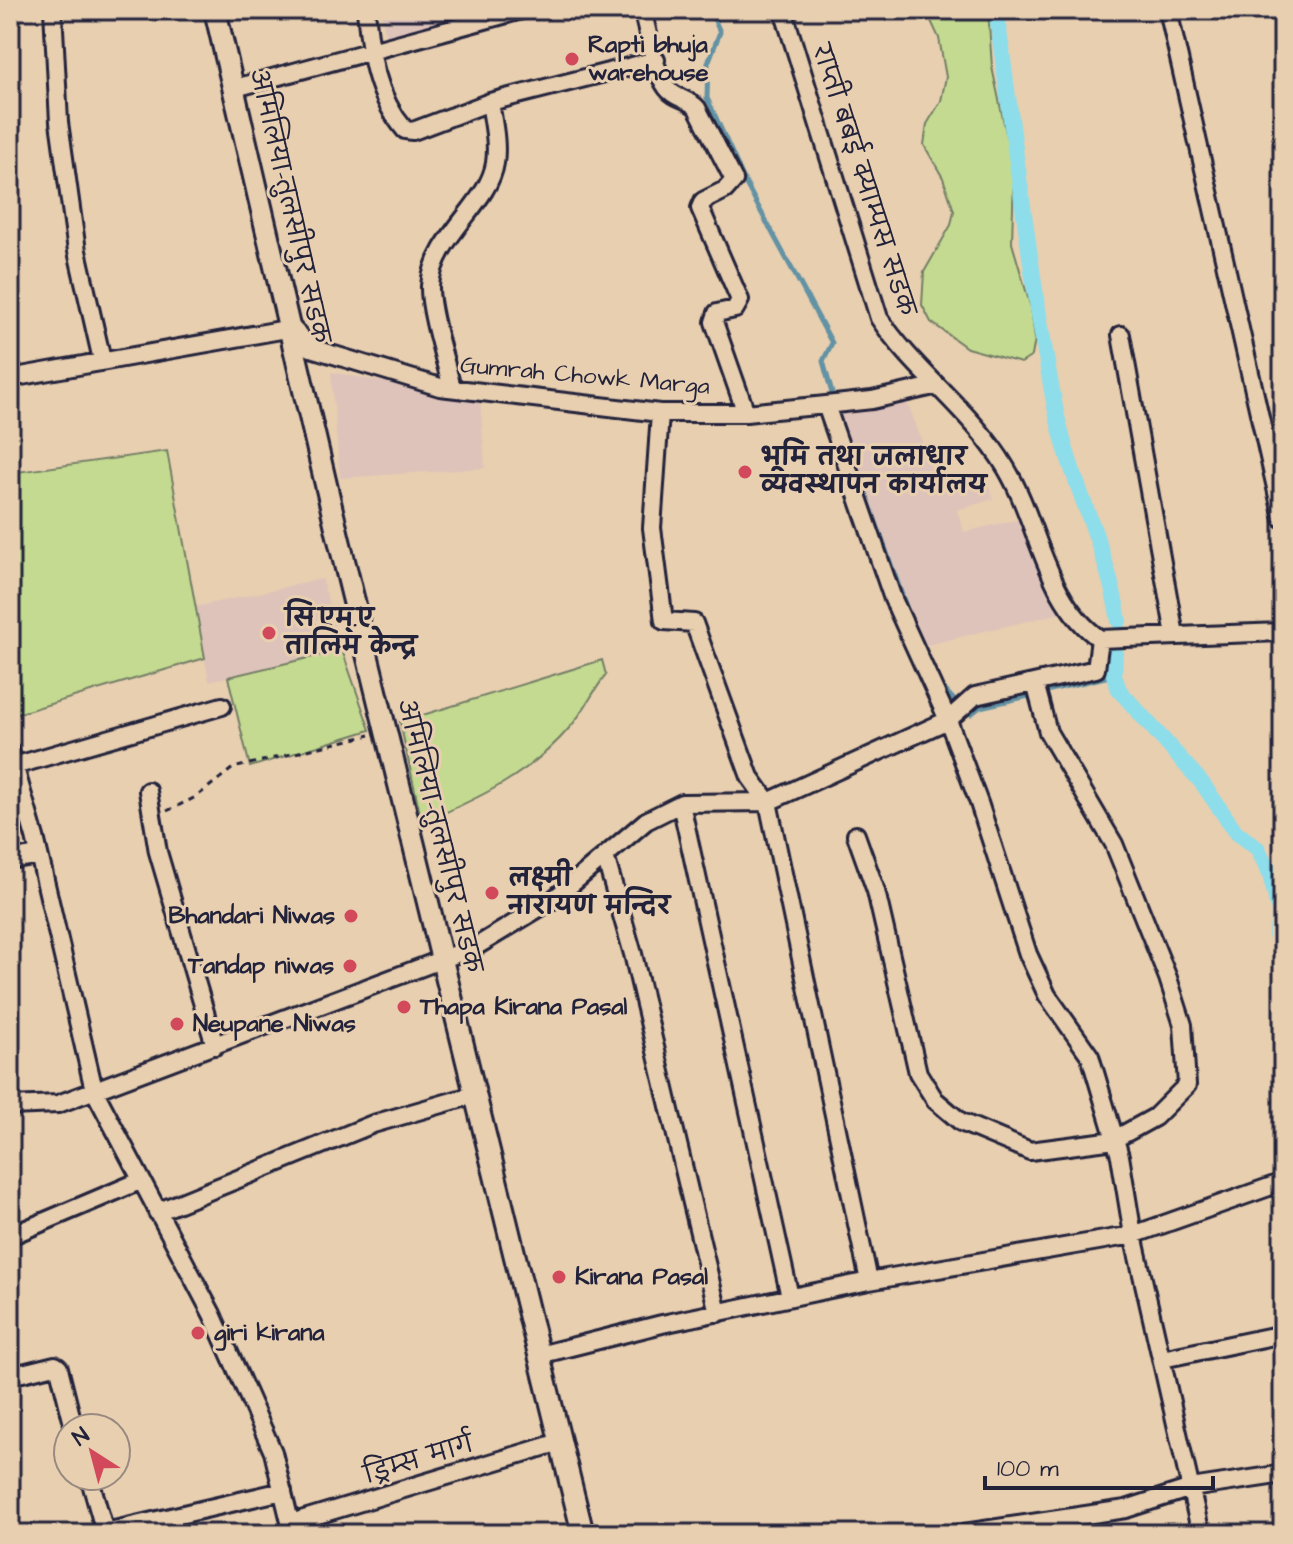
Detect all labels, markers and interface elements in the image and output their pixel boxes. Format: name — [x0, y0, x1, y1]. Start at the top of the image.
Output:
place label: Rapti bhuja warehouse — [588, 28, 708, 90]
street label: राप्ती बबई क्याम्पस सडक — [802, 37, 926, 321]
marker: Rapti bhuja warehouse — [563, 50, 581, 68]
street label: अमिलिया-तुलसीपुर सडक — [241, 65, 339, 348]
street label: Gumrah Chowk Marga — [459, 348, 711, 405]
place label: भूमि तथा जलाधार व्यवस्थापन कार्यालय — [759, 437, 989, 503]
marker: भूमि तथा जलाधार व्यवस्थापन कार्यालय — [736, 463, 754, 481]
place label: सि.एम्.ए. तालिम केन्द्र — [283, 598, 419, 664]
marker: सि.एम्.ए. तालिम केन्द्र — [260, 624, 278, 642]
street label: अमिलिया-तुलसीपुर सडक — [389, 695, 492, 978]
place label: लक्ष्मी नारायण मन्दिर — [506, 858, 672, 924]
marker: लक्ष्मी नारायण मन्दिर — [483, 884, 501, 902]
place label: Bhandari Niwas — [169, 899, 335, 933]
marker: Bhandari Niwas — [342, 907, 360, 925]
place label: Tandap niwas — [187, 949, 334, 983]
marker: Tandap niwas — [341, 957, 359, 975]
place label: Thapa Kirana Pasal — [419, 990, 627, 1024]
marker: Thapa Kirana Pasal — [395, 998, 413, 1016]
place label: Neupane Niwas — [193, 1007, 356, 1041]
marker: Neupane Niwas — [168, 1015, 186, 1033]
place label: Kirana Pasal — [575, 1260, 708, 1294]
marker: Kirana Pasal — [550, 1268, 568, 1286]
place label: giri kirana — [214, 1316, 325, 1351]
marker: giri kirana — [189, 1324, 207, 1342]
north arrow — [52, 1412, 132, 1492]
text: N — [66, 1420, 96, 1454]
street label: ड्रिम्स मार्ग — [357, 1425, 480, 1493]
scale bar — [985, 1440, 1213, 1490]
text: 100 m — [997, 1452, 1059, 1486]

